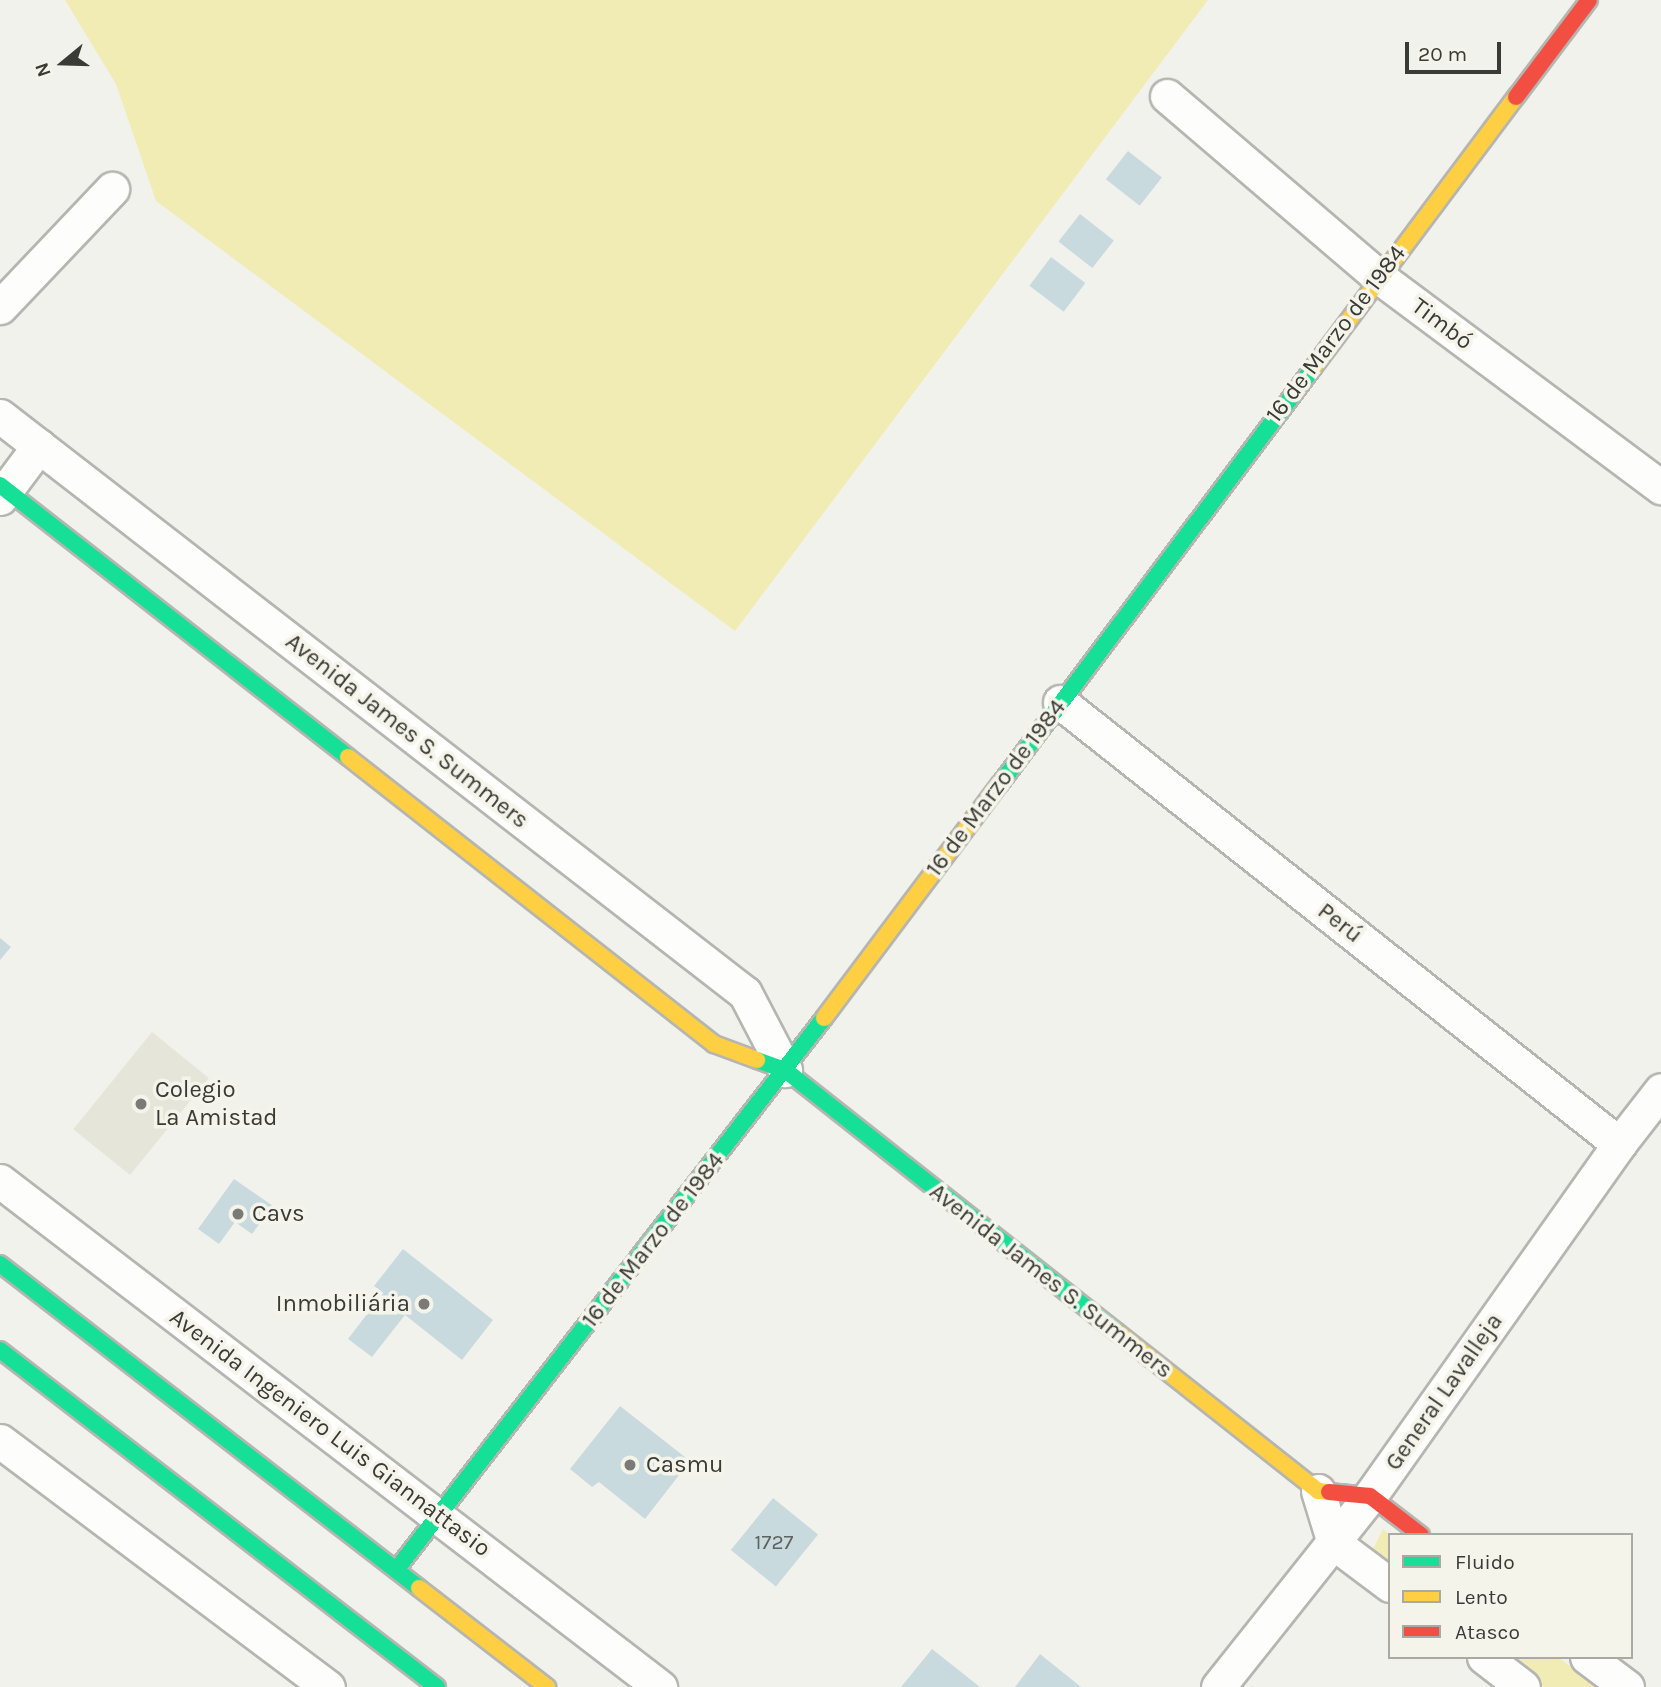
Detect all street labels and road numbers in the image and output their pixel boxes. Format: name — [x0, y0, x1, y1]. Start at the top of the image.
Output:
street label: 16 de Marzo de 1984 — [1260, 240, 1412, 428]
street label: Timbó — [1406, 292, 1478, 356]
street label: Avenida James S. Summers — [280, 627, 534, 835]
street label: 16 de Marzo de 1984 — [920, 694, 1072, 882]
street label: Perú — [1312, 897, 1368, 949]
street label: 16 de Marzo de 1984 — [576, 1147, 730, 1333]
street label: Avenida James S. Summers — [924, 1177, 1178, 1385]
street label: Avenida Ingeniero Luis Giannattasio — [164, 1303, 496, 1563]
street label: General Lavalleja — [1379, 1308, 1509, 1476]

